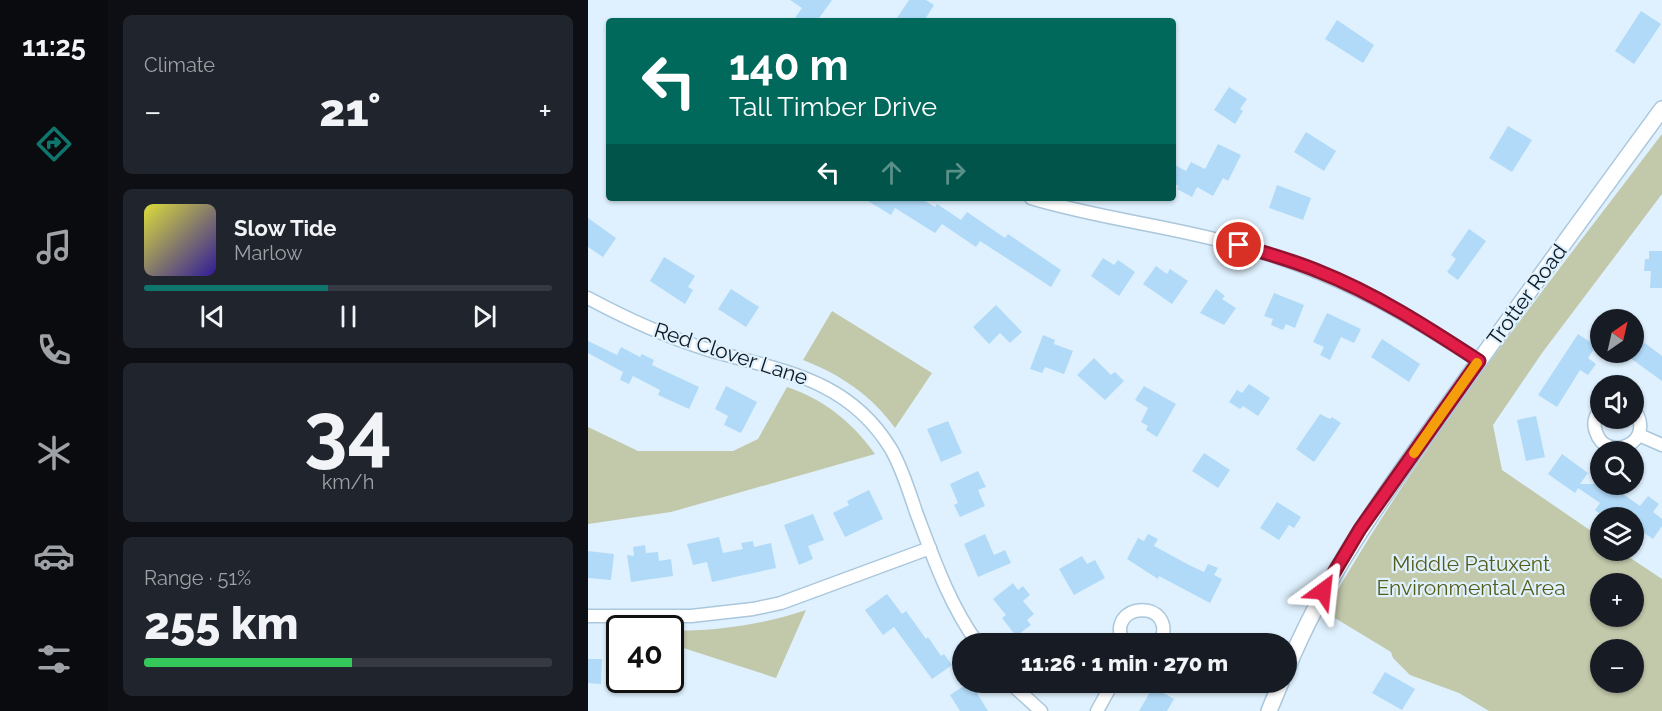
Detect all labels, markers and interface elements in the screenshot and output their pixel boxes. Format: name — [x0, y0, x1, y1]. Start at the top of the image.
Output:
text: 11:25 — [22, 31, 86, 62]
text: 140 m — [729, 41, 849, 90]
icon: left — [630, 42, 708, 120]
text: Climate — [144, 53, 215, 77]
text: 21° — [319, 84, 381, 137]
text: Tall Timber Drive — [729, 91, 937, 122]
text: − — [144, 92, 162, 131]
text: + — [538, 92, 552, 131]
icon: directions — [33, 123, 75, 165]
icon: left — [812, 156, 845, 189]
icon: ahead — [875, 156, 908, 189]
icon: right — [938, 156, 971, 189]
text: Slow Tide — [234, 215, 336, 241]
pin — [1213, 219, 1264, 270]
icon: music — [33, 226, 75, 268]
icon: arrive — [1222, 228, 1255, 261]
street label: Trotter Road — [1481, 239, 1572, 350]
text: Marlow — [234, 241, 303, 265]
icon: previous — [196, 300, 229, 333]
icon: pause — [332, 300, 365, 333]
icon: next — [468, 300, 501, 333]
north arrow — [1590, 309, 1644, 363]
map controls — [1590, 309, 1644, 693]
street label: Red Clover Lane — [651, 317, 811, 390]
icon: phone — [33, 329, 75, 371]
button: sound — [1590, 375, 1644, 429]
text: 34 — [304, 385, 392, 476]
icon: climate — [33, 432, 75, 474]
button: search — [1590, 441, 1644, 495]
text: km/h — [322, 470, 374, 494]
button: layers — [1590, 507, 1644, 561]
icon: car — [33, 535, 75, 577]
park label: Middle Patuxent Environmental Area — [1376, 551, 1566, 600]
position arrow — [1291, 559, 1355, 623]
text: Range · 51% — [144, 566, 251, 590]
button: + — [1590, 573, 1644, 627]
text: 255 km — [144, 597, 299, 650]
speed limit sign: 40 — [606, 615, 684, 693]
icon: filters — [33, 638, 75, 680]
button: − — [1590, 639, 1644, 693]
text: 11:26 · 1 min · 270 m — [1021, 650, 1228, 676]

